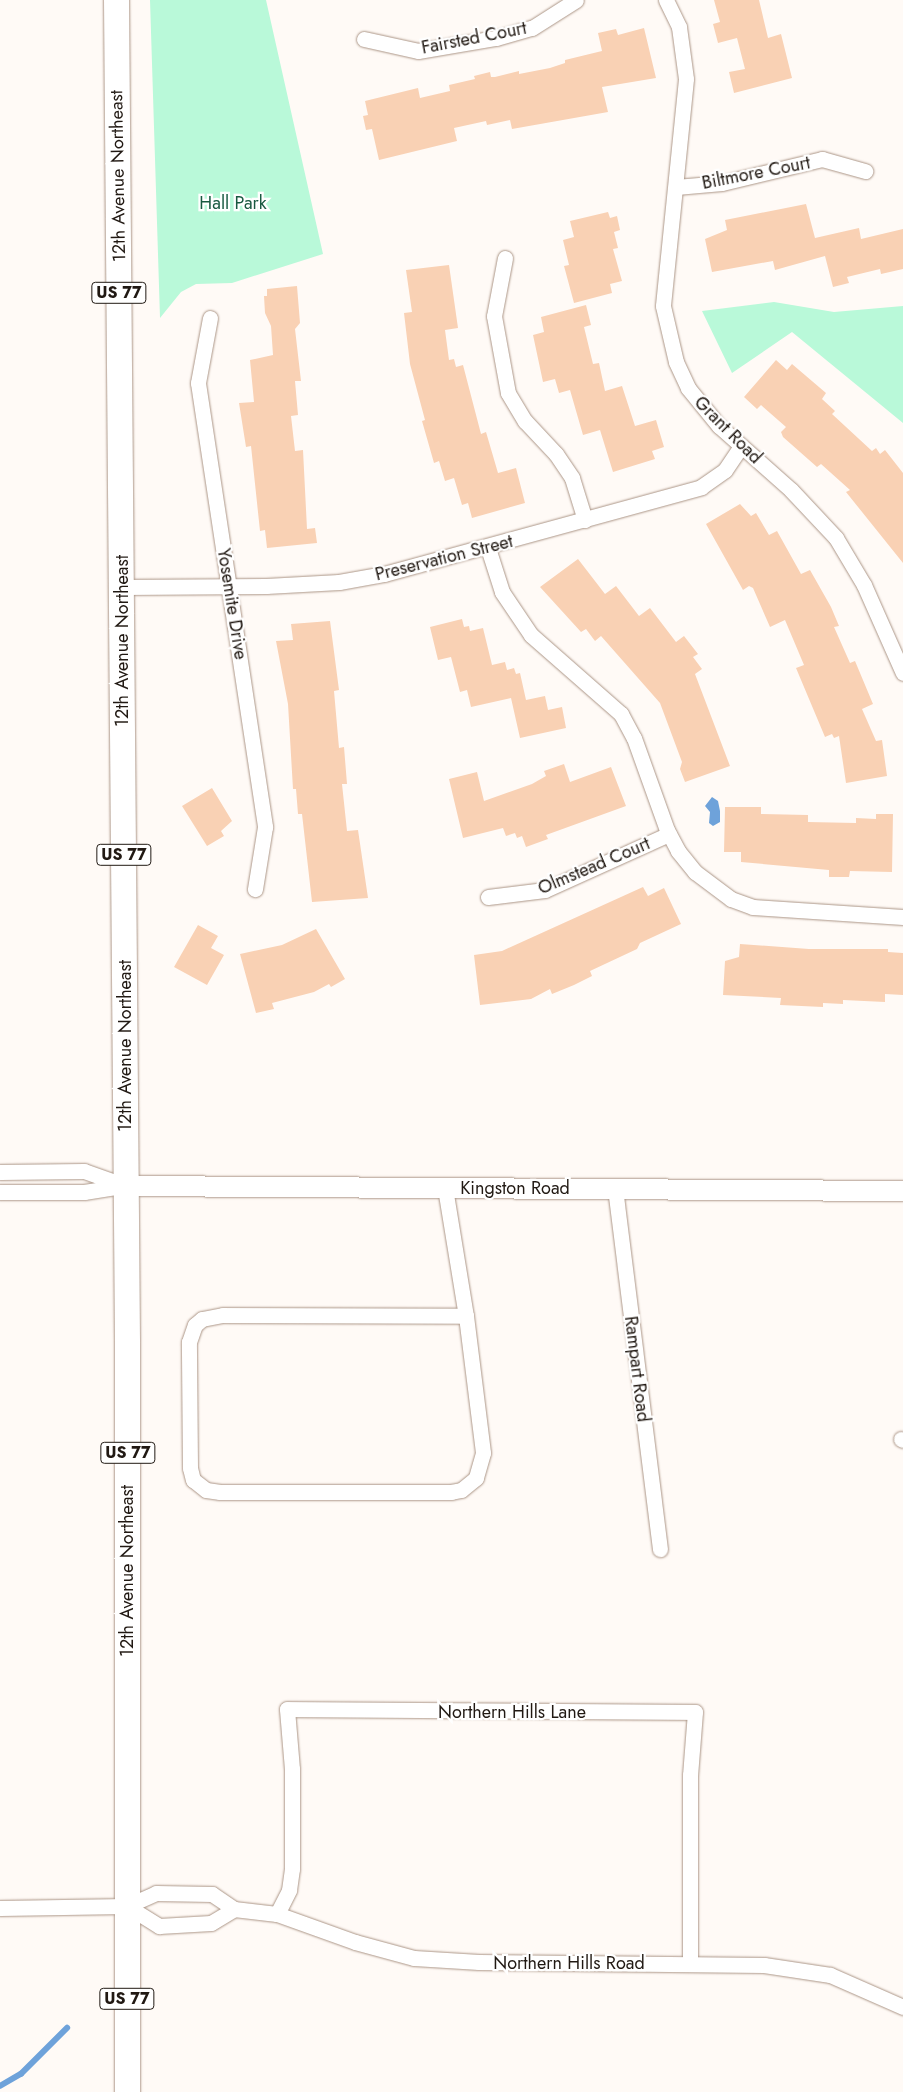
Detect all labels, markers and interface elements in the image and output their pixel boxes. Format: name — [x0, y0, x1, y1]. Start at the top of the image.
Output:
street label: Fairsted Court — [420, 17, 528, 59]
street label: 12th Avenue Northeast — [106, 90, 130, 262]
street label: Biltmore Court — [700, 152, 812, 194]
park label: Hall Park — [199, 192, 267, 214]
road number: US 77 — [90, 280, 148, 306]
street label: Grant Road — [690, 392, 766, 468]
street label: Preservation Street — [373, 530, 515, 586]
street label: Yosemite Drive — [213, 547, 251, 661]
street label: 12th Avenue Northeast — [111, 555, 133, 727]
street label: Olmstead Court — [535, 833, 653, 899]
road number: US 77 — [95, 842, 153, 868]
street label: 12th Avenue Northeast — [114, 960, 136, 1132]
street label: Kingston Road — [460, 1177, 570, 1199]
street label: Rampart Road — [620, 1315, 654, 1423]
road number: US 77 — [99, 1440, 157, 1466]
street label: 12th Avenue Northeast — [116, 1485, 138, 1657]
street label: Northern Hills Lane — [438, 1701, 586, 1723]
street label: Northern Hills Road — [493, 1952, 645, 1974]
road number: US 77 — [98, 1986, 156, 2012]

